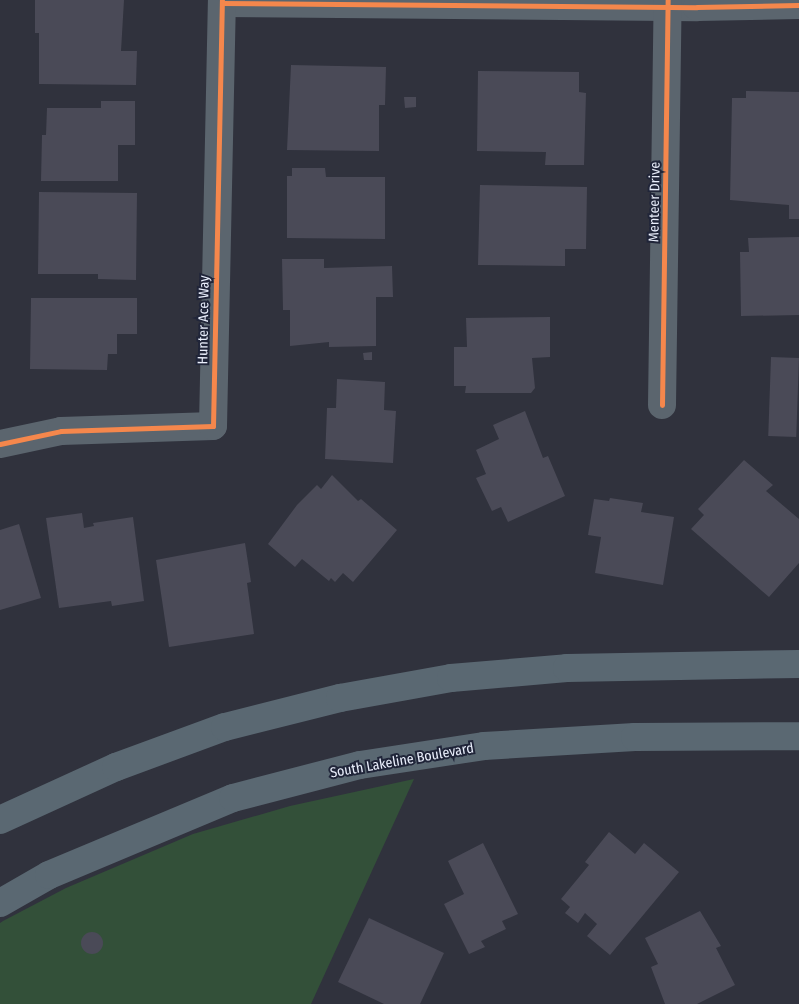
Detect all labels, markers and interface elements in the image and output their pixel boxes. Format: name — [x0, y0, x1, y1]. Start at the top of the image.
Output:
street label: Menteer Drive — [646, 162, 664, 242]
street label: Hunter Ace Way — [195, 275, 213, 365]
street label: South Lakeline Boulevard — [329, 740, 475, 782]

